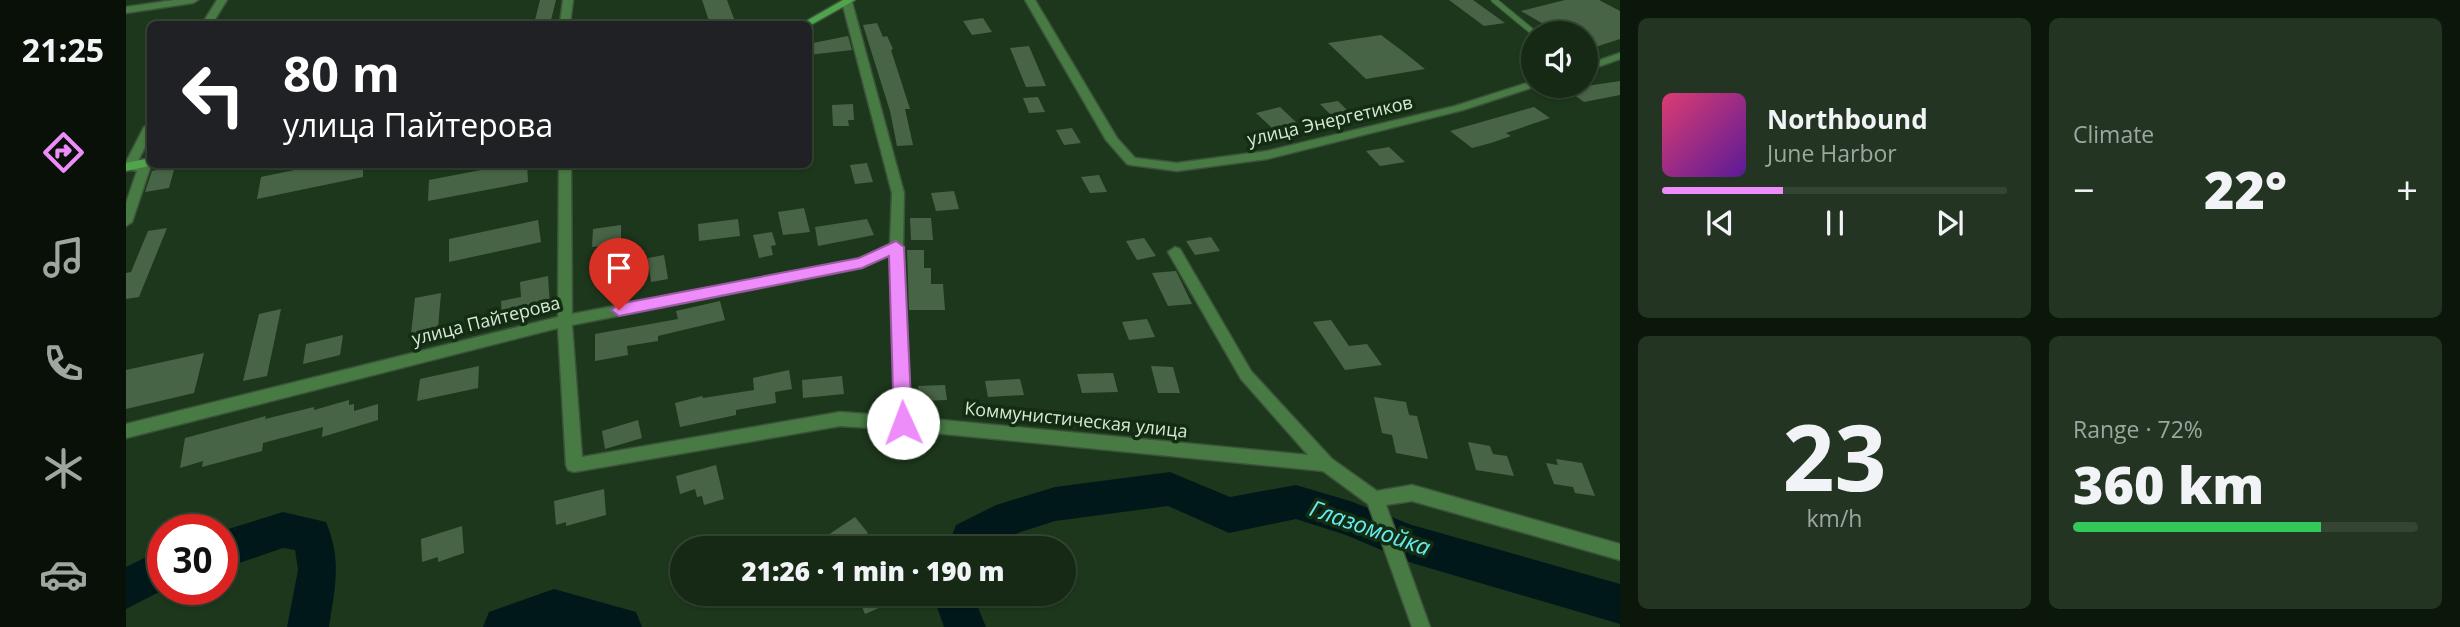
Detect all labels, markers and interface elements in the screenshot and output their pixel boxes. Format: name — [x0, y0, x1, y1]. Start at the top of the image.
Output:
map controls — [1521, 21, 1598, 98]
button: sound — [1521, 21, 1598, 98]
text: 21:25 — [22, 28, 104, 71]
text: 80 m — [283, 40, 400, 106]
icon: left — [168, 49, 259, 140]
street label: улица Энергетиков — [1245, 89, 1415, 151]
text: Northbound — [1767, 101, 1928, 137]
text: улица Пайтерова — [283, 103, 553, 146]
text: Climate — [2073, 118, 2154, 150]
icon: directions — [39, 128, 88, 177]
text: June Harbor — [1767, 137, 1897, 169]
text: 22° — [2204, 153, 2287, 224]
text: − — [2073, 163, 2095, 215]
text: + — [2396, 163, 2418, 215]
icon: previous — [1701, 204, 1739, 242]
icon: pause — [1816, 204, 1854, 242]
icon: next — [1931, 204, 1969, 242]
icon: music — [39, 233, 88, 282]
pin — [589, 238, 649, 310]
icon: arrive — [600, 249, 638, 287]
street label: улица Пайтерова — [409, 290, 562, 350]
icon: phone — [39, 339, 88, 388]
position arrow — [866, 386, 940, 460]
text: 23 — [1782, 394, 1887, 518]
street label: Коммунистическая улица — [963, 395, 1189, 443]
text: Range · 72% — [2073, 413, 2203, 445]
icon: climate — [39, 444, 88, 493]
text: 360 km — [2073, 448, 2264, 519]
water label: Глазомойка — [1306, 491, 1435, 563]
text: km/h — [1807, 502, 1862, 534]
speed limit sign: 30 — [147, 514, 238, 605]
icon: car — [39, 550, 88, 599]
text: 21:26 · 1 min · 190 m — [742, 553, 1004, 589]

